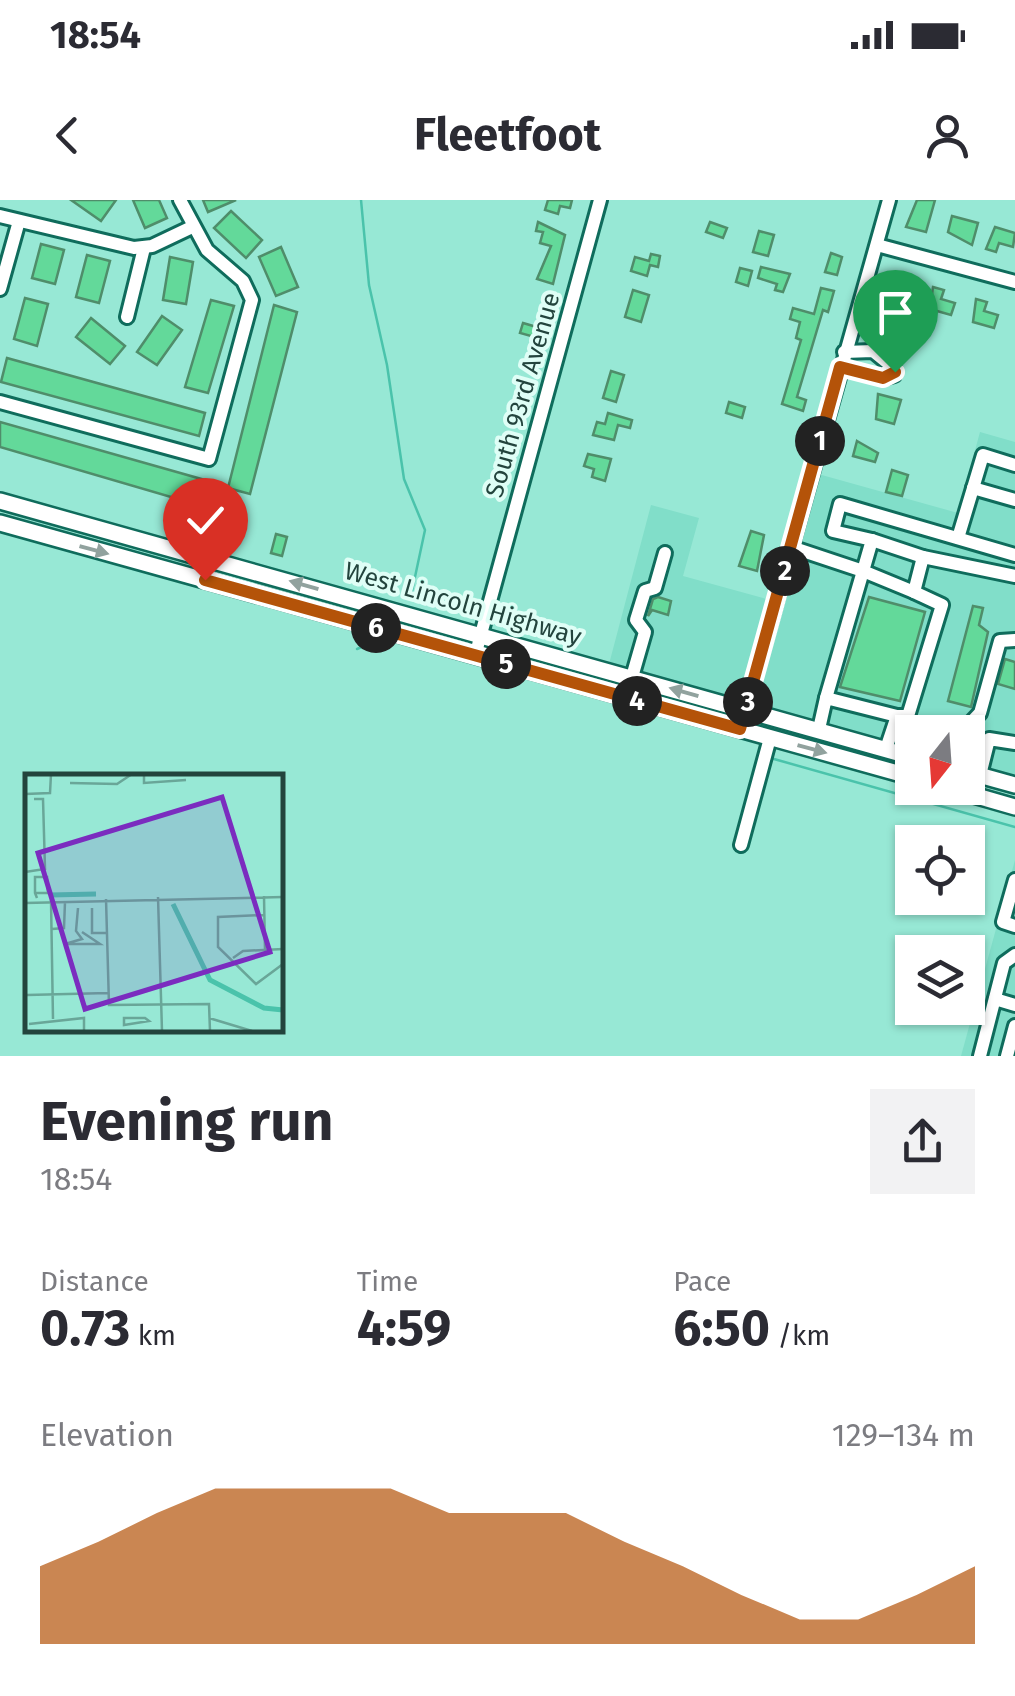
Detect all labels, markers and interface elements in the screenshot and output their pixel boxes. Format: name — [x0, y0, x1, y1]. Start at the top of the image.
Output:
text: 18:54 — [50, 12, 141, 58]
icon: back — [40, 108, 95, 163]
text: Fleetfoot — [414, 108, 601, 162]
icon: person — [920, 108, 975, 163]
pin — [853, 270, 938, 373]
icon: arrive — [868, 285, 923, 340]
street label: South 93rd Avenue — [479, 289, 567, 501]
pin: 1 — [795, 416, 845, 466]
text: 1 — [814, 424, 827, 457]
pin — [163, 478, 248, 581]
icon: check — [178, 493, 233, 548]
one-way arrow — [79, 542, 110, 558]
pin: 2 — [760, 546, 810, 596]
text: 2 — [778, 554, 792, 587]
street label: West Lincoln Highway — [341, 556, 586, 652]
one-way arrow — [288, 577, 319, 593]
pin: 6 — [351, 603, 401, 653]
text: 6 — [368, 611, 384, 644]
pin: 5 — [481, 639, 531, 689]
text: 5 — [498, 647, 514, 680]
pin: 4 — [612, 676, 662, 726]
pin: 3 — [723, 677, 773, 727]
one-way arrow — [668, 683, 699, 699]
text: 4 — [629, 684, 645, 717]
text: 3 — [741, 685, 755, 718]
north arrow — [895, 715, 985, 805]
map controls — [895, 715, 985, 1025]
one-way arrow — [797, 742, 828, 758]
inset map — [25, 774, 282, 1031]
button: locate — [895, 825, 985, 915]
button: layers — [895, 935, 985, 1025]
text: Evening run — [40, 1089, 334, 1155]
button: share — [870, 1089, 975, 1194]
text: 18:54 — [40, 1160, 112, 1198]
text: Distance — [40, 1265, 149, 1298]
text: Time — [357, 1265, 418, 1298]
text: Pace — [673, 1265, 731, 1298]
text: 0.73 — [40, 1298, 130, 1358]
text: 4:59 — [357, 1298, 451, 1358]
text: 6:50 — [673, 1298, 770, 1358]
text: km — [130, 1319, 176, 1352]
text: /km — [770, 1319, 830, 1352]
text: Elevation — [40, 1416, 174, 1454]
text: 129–134 m — [832, 1416, 975, 1454]

